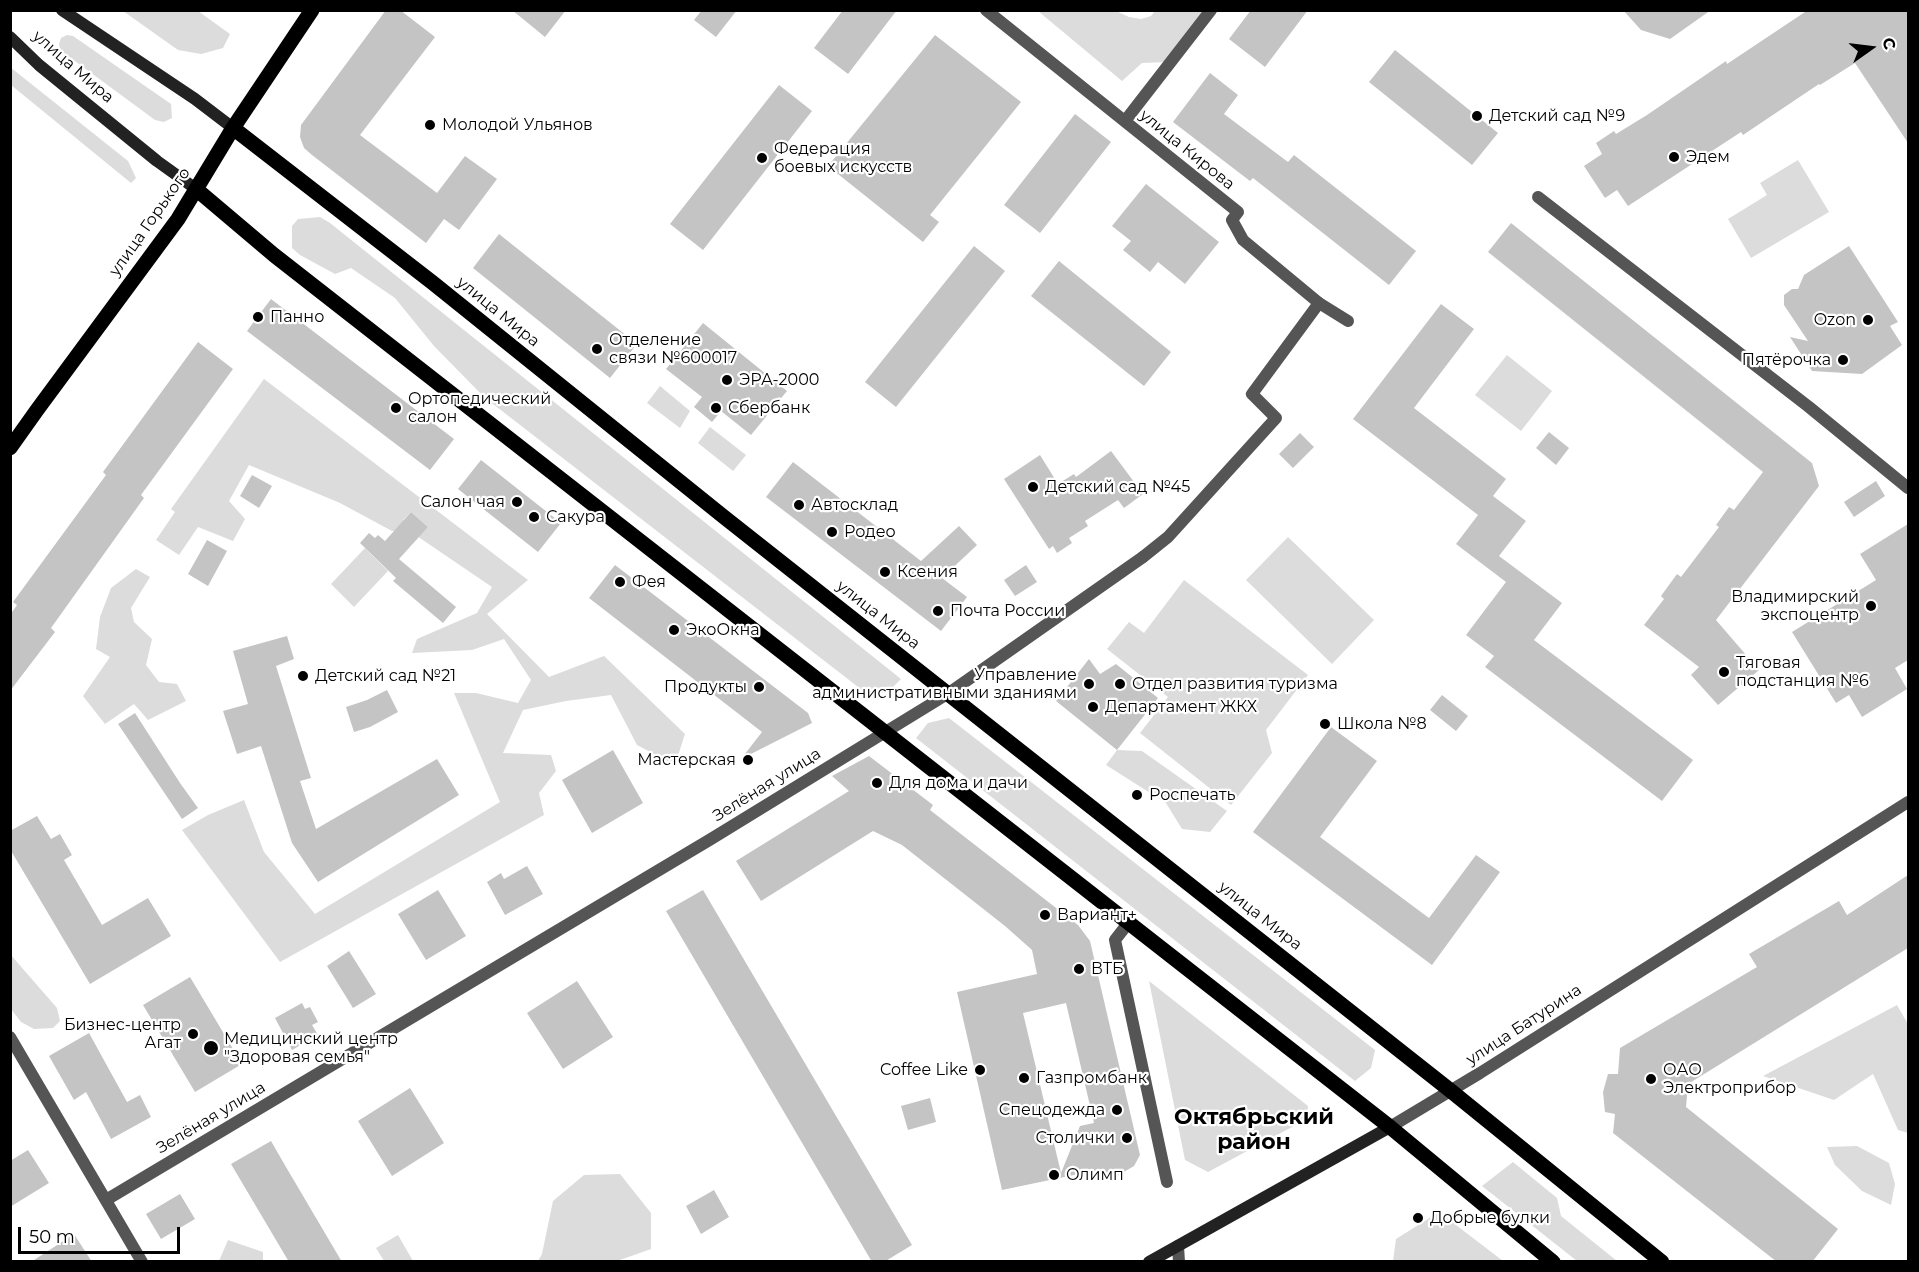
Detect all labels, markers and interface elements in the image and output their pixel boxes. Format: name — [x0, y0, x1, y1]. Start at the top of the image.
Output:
north arrow — [1841, 18, 1901, 78]
street label: улица Мира — [29, 27, 117, 107]
text: С — [1878, 36, 1900, 51]
street label: улица Кирова — [1136, 106, 1238, 194]
place label: Детский сад №9 — [1489, 106, 1625, 126]
marker: Детский сад №9 — [1470, 109, 1484, 123]
place label: Молодой Ульянов — [442, 115, 593, 135]
marker: Молодой Ульянов — [423, 118, 437, 132]
place label: Федерация боевых искусств — [774, 139, 912, 177]
place label: Эдем — [1686, 147, 1730, 167]
marker: Эдем — [1667, 150, 1681, 164]
marker: Федерация боевых искусств — [755, 151, 769, 165]
street label: улица Горького — [105, 164, 195, 280]
street label: улица Мира — [453, 273, 543, 351]
place label: Панно — [270, 307, 324, 327]
marker: Панно — [251, 310, 265, 324]
place label: Ozon — [1814, 310, 1856, 330]
marker: Ozon — [1861, 313, 1875, 327]
place label: Отделение связи №600017 — [609, 330, 737, 368]
marker: Отделение связи №600017 — [590, 342, 604, 356]
place label: Пятёрочка — [1742, 350, 1831, 370]
marker: Пятёрочка — [1836, 353, 1850, 367]
place label: ЭРА-2000 — [739, 370, 819, 390]
marker: ЭРА-2000 — [720, 373, 734, 387]
place label: Ортопедический салон — [408, 389, 551, 427]
place label: Сбербанк — [728, 398, 810, 418]
marker: Ортопедический салон — [389, 401, 403, 415]
marker: Сбербанк — [709, 401, 723, 415]
place label: Детский сад №45 — [1045, 477, 1190, 497]
marker: Детский сад №45 — [1026, 480, 1040, 494]
place label: Салон чая — [420, 492, 505, 512]
marker: Салон чая — [510, 495, 524, 509]
place label: Автосклад — [811, 495, 898, 515]
marker: Автосклад — [792, 498, 806, 512]
place label: Сакура — [546, 507, 605, 527]
marker: Сакура — [527, 510, 541, 524]
place label: Родео — [844, 522, 896, 542]
marker: Родео — [825, 525, 839, 539]
place label: Ксения — [897, 562, 958, 582]
marker: Ксения — [878, 565, 892, 579]
place label: Фея — [632, 572, 666, 592]
marker: Фея — [613, 575, 627, 589]
street label: улица Мира — [832, 576, 924, 654]
place label: Владимирский экспоцентр — [1731, 587, 1859, 625]
marker: Владимирский экспоцентр — [1864, 599, 1878, 613]
place label: Почта России — [950, 601, 1065, 621]
marker: Почта России — [931, 604, 945, 618]
place label: ЭкоОкна — [686, 620, 760, 640]
marker: ЭкоОкна — [667, 623, 681, 637]
place label: Тяговая подстанция №6 — [1736, 653, 1869, 691]
place label: Управление административными зданиями — [812, 665, 1077, 703]
marker: Тяговая подстанция №6 — [1717, 665, 1731, 679]
place label: Детский сад №21 — [315, 666, 456, 686]
marker: Детский сад №21 — [296, 669, 310, 683]
place label: Отдел развития туризма — [1132, 674, 1338, 694]
place label: Продукты — [664, 677, 747, 697]
marker: Управление административными зданиями — [1082, 677, 1096, 691]
marker: Отдел развития туризма — [1113, 677, 1127, 691]
marker: Продукты — [752, 680, 766, 694]
place label: Департамент ЖКХ — [1105, 697, 1257, 717]
marker: Департамент ЖКХ — [1086, 700, 1100, 714]
place label: Школа №8 — [1337, 714, 1427, 734]
marker: Школа №8 — [1318, 717, 1332, 731]
street label: Зелёная улица — [709, 744, 825, 826]
place label: Мастерская — [637, 750, 736, 770]
marker: Мастерская — [741, 753, 755, 767]
place label: Для дома и дачи — [889, 773, 1028, 793]
marker: Для дома и дачи — [870, 776, 884, 790]
place label: Роспечать — [1149, 785, 1235, 805]
marker: Роспечать — [1130, 788, 1144, 802]
street label: улица Мира — [1214, 877, 1306, 955]
place label: Вариант+ — [1057, 905, 1137, 925]
marker: Вариант+ — [1038, 908, 1052, 922]
place label: ВТБ — [1091, 959, 1124, 979]
marker: ВТБ — [1072, 962, 1086, 976]
street label: улица Батурина — [1463, 981, 1585, 1069]
place label: Бизнес-центр Агат — [64, 1015, 181, 1053]
marker: Бизнес-центр Агат — [186, 1027, 200, 1041]
place label: Медицинский центр "Здоровая семья" — [224, 1029, 398, 1067]
marker: Медицинский центр "Здоровая семья" — [202, 1039, 220, 1057]
place label: Coffee Like — [880, 1060, 968, 1080]
place label: ОАО Электроприбор — [1663, 1060, 1796, 1098]
marker: Coffee Like — [973, 1063, 987, 1077]
place label: Газпромбанк — [1036, 1068, 1147, 1088]
marker: Газпромбанк — [1017, 1071, 1031, 1085]
marker: ОАО Электроприбор — [1644, 1072, 1658, 1086]
street label: Зелёная улица — [153, 1078, 269, 1158]
place label: Спецодежда — [999, 1100, 1105, 1120]
marker: Спецодежда — [1110, 1103, 1124, 1117]
district label: Октябрьский район — [1174, 1105, 1334, 1156]
place label: Столички — [1035, 1128, 1115, 1148]
marker: Столички — [1120, 1131, 1134, 1145]
place label: Олимп — [1066, 1165, 1124, 1185]
marker: Олимп — [1047, 1168, 1061, 1182]
place label: Добрые булки — [1430, 1208, 1550, 1228]
marker: Добрые булки — [1411, 1211, 1425, 1225]
scale bar — [21, 1215, 183, 1253]
text: 50 m — [29, 1226, 75, 1248]

